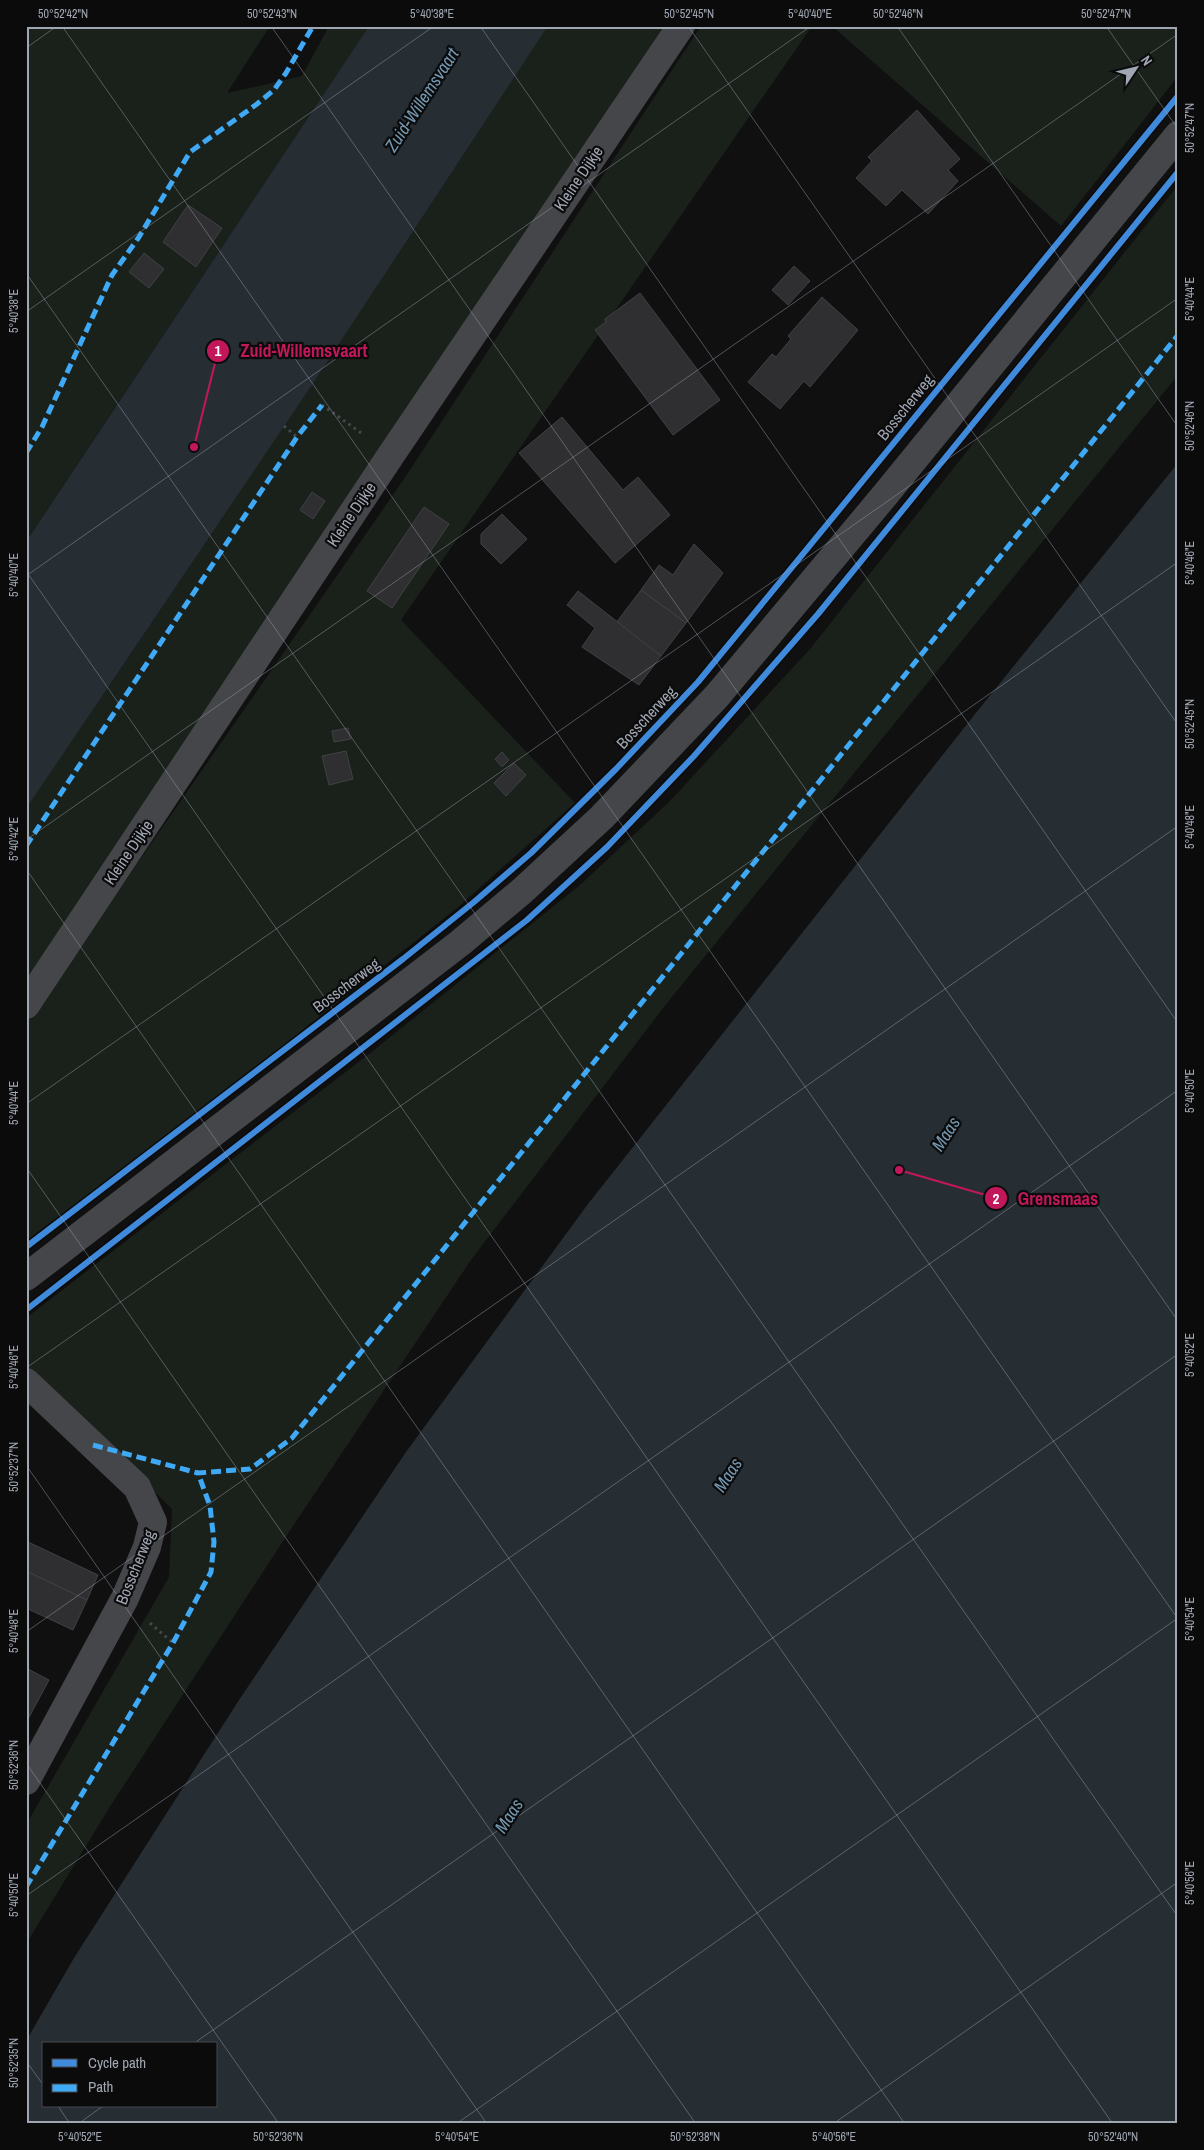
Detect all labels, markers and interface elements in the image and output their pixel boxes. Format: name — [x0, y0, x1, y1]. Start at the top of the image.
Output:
text: 50°52'42"N — [38, 6, 88, 22]
text: 50°52'43"N — [247, 6, 297, 22]
text: 5°40'38"E — [410, 6, 454, 22]
text: 50°52'45"N — [664, 6, 714, 22]
text: 5°40'40"E — [788, 6, 832, 22]
text: 50°52'46"N — [873, 6, 923, 22]
text: 50°52'47"N — [1081, 6, 1131, 22]
water label: Zuid-Willemsvaart — [378, 42, 465, 157]
north arrow — [1112, 42, 1162, 92]
text: N — [1137, 52, 1156, 69]
text: 50°52'47"N — [1182, 103, 1198, 153]
street label: Kleine Dijkje — [548, 141, 608, 215]
text: 5°40'44"E — [1182, 277, 1198, 321]
text: 5°40'38"E — [6, 289, 22, 333]
callout: Zuid-Willemsvaart — [205, 335, 377, 368]
text: Zuid-Willemsvaart — [240, 338, 368, 363]
text: 1 — [215, 340, 222, 361]
street label: Bosscherweg — [872, 369, 939, 445]
text: 50°52'46"N — [1182, 401, 1198, 451]
street label: Kleine Dijkje — [321, 477, 381, 551]
text: 5°40'46"E — [1182, 541, 1198, 585]
text: 5°40'40"E — [6, 553, 22, 597]
street label: Bosscherweg — [611, 680, 681, 753]
text: 50°52'45"N — [1182, 699, 1198, 749]
text: 5°40'48"E — [1182, 805, 1198, 849]
street label: Kleine Dijkje — [98, 815, 158, 889]
text: 5°40'42"E — [6, 817, 22, 861]
street label: Bosscherweg — [308, 952, 385, 1017]
text: 5°40'50"E — [1182, 1069, 1198, 1113]
text: 5°40'44"E — [6, 1081, 22, 1125]
water label: Maas — [925, 1112, 966, 1156]
callout: Grensmaas — [983, 1182, 1109, 1215]
text: Grensmaas — [1018, 1186, 1098, 1211]
text: 2 — [993, 1188, 1000, 1209]
text: 5°40'52"E — [1182, 1333, 1198, 1377]
text: 5°40'46"E — [6, 1345, 22, 1389]
text: 50°52'37"N — [6, 1442, 22, 1492]
water label: Maas — [707, 1453, 748, 1497]
street label: Bosscherweg — [110, 1526, 160, 1608]
text: 5°40'54"E — [1182, 1597, 1198, 1641]
text: 5°40'48"E — [6, 1609, 22, 1653]
text: 50°52'36"N — [6, 1740, 22, 1790]
water label: Maas — [488, 1794, 529, 1838]
text: 5°40'56"E — [1182, 1861, 1198, 1905]
text: 5°40'50"E — [6, 1873, 22, 1917]
text: 50°52'35"N — [6, 2038, 22, 2088]
legend — [42, 2042, 218, 2108]
text: Cycle path — [88, 2052, 146, 2073]
text: Path — [88, 2076, 113, 2097]
text: 5°40'52"E — [58, 2129, 102, 2145]
text: 50°52'36"N — [253, 2129, 303, 2145]
text: 5°40'54"E — [435, 2129, 479, 2145]
text: 50°52'38"N — [670, 2129, 720, 2145]
text: 5°40'56"E — [812, 2129, 856, 2145]
text: 50°52'40"N — [1088, 2129, 1138, 2145]

